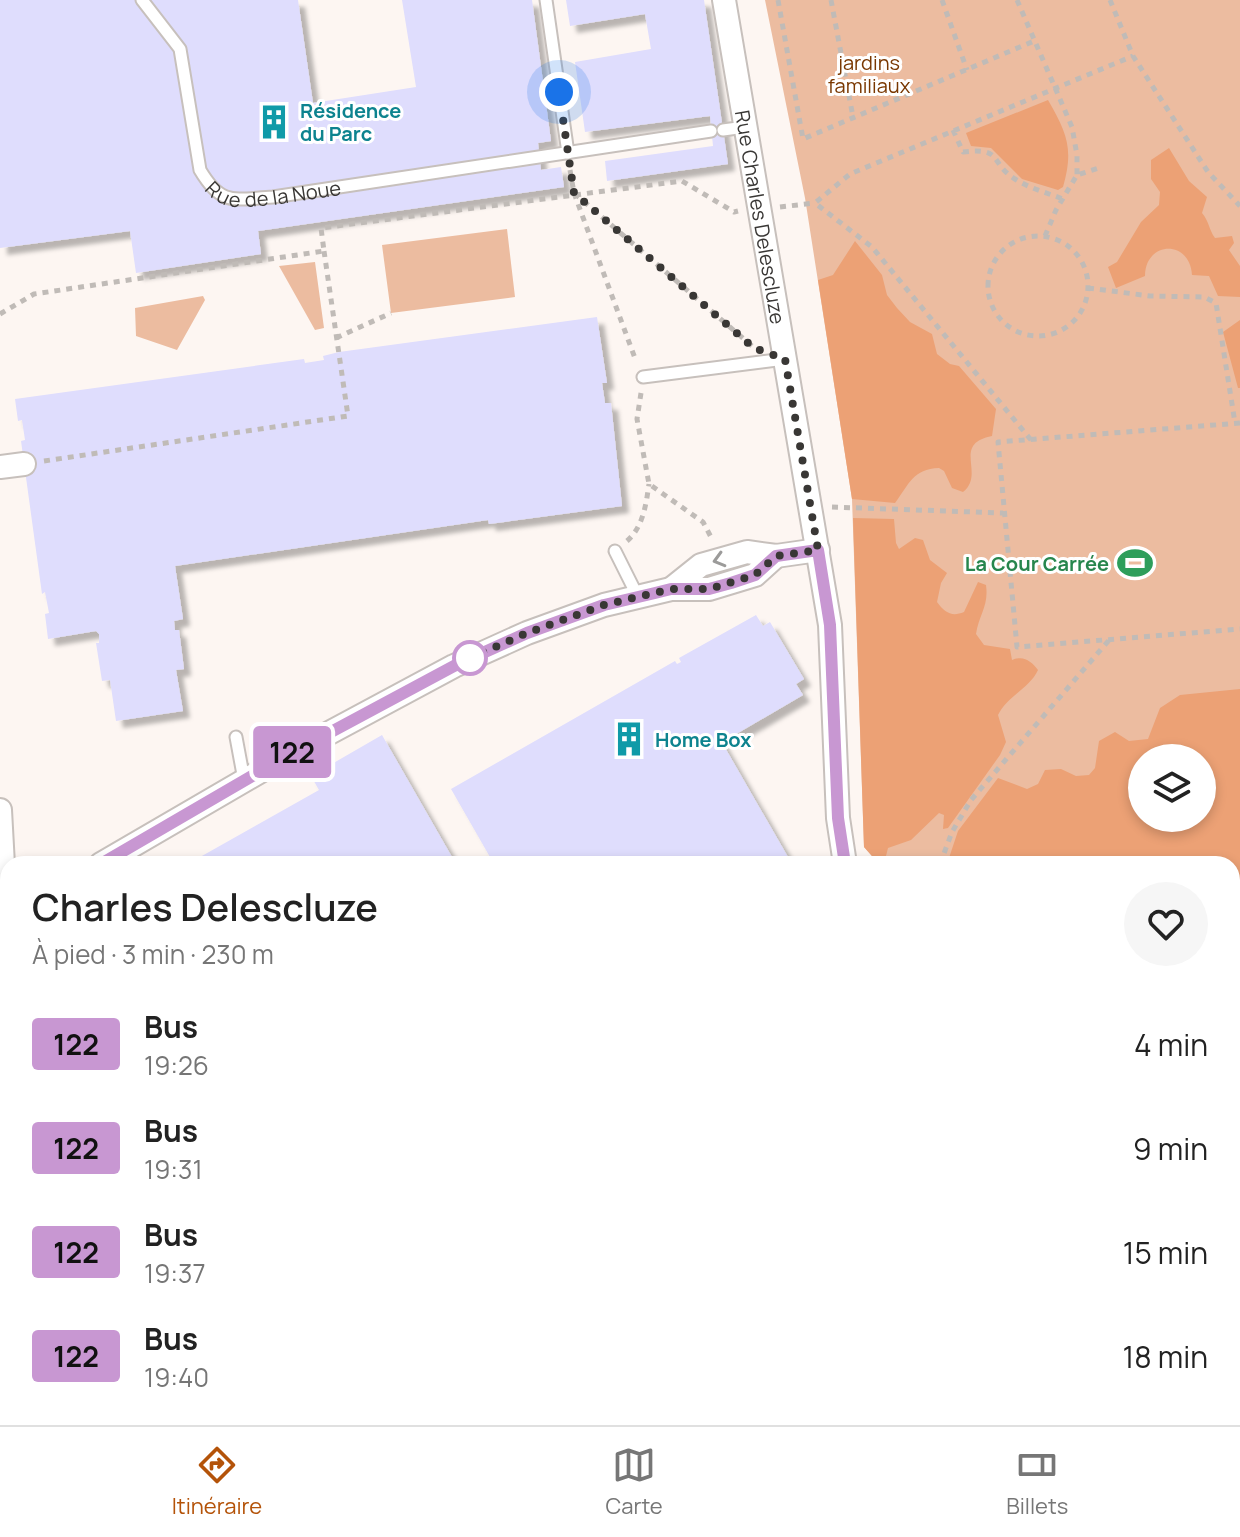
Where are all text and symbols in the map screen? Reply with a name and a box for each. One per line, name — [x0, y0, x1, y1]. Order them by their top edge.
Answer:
park label: jardins familiaux — [828, 49, 911, 99]
your location — [539, 72, 579, 112]
place label: Résidence du Parc — [300, 97, 401, 147]
building icon: Résidence du Parc — [255, 103, 293, 141]
street label: Rue Charles Delescluze — [729, 108, 792, 326]
street label: Rue de la Noue — [200, 173, 343, 213]
sports icon: La Cour Carrée — [1116, 544, 1154, 582]
place label: La Cour Carrée — [965, 550, 1109, 577]
one-way arrow — [713, 551, 727, 567]
unlabelled marker — [453, 641, 487, 675]
building icon: Home Box — [610, 720, 648, 758]
line badge: 122 — [246, 726, 338, 778]
place label: Home Box — [655, 726, 751, 753]
text: 122 — [269, 733, 315, 771]
map controls — [1128, 744, 1216, 832]
button: layers — [1128, 744, 1216, 832]
text: Charles Delescluze — [32, 880, 378, 932]
button: heart — [1124, 882, 1208, 966]
text: À pied · 3 min · 230 m — [32, 936, 274, 972]
text: Bus — [144, 1006, 198, 1047]
text: 4 min — [1134, 1024, 1208, 1065]
text: 122 — [53, 1025, 99, 1063]
text: 19:26 — [144, 1047, 209, 1083]
text: Bus — [144, 1110, 198, 1151]
text: 9 min — [1133, 1128, 1208, 1169]
text: 122 — [53, 1129, 99, 1167]
text: 19:31 — [144, 1151, 203, 1187]
text: Bus — [144, 1214, 198, 1255]
text: 15 min — [1123, 1232, 1208, 1273]
text: 122 — [53, 1233, 99, 1271]
text: 19:37 — [144, 1255, 205, 1291]
text: Bus — [144, 1318, 198, 1359]
text: 18 min — [1123, 1336, 1208, 1377]
text: 122 — [53, 1337, 99, 1375]
text: 19:40 — [144, 1359, 209, 1395]
tab: Itinéraire — [172, 1443, 262, 1521]
tab: Carte — [606, 1443, 663, 1521]
tab: Billets — [1006, 1443, 1068, 1521]

